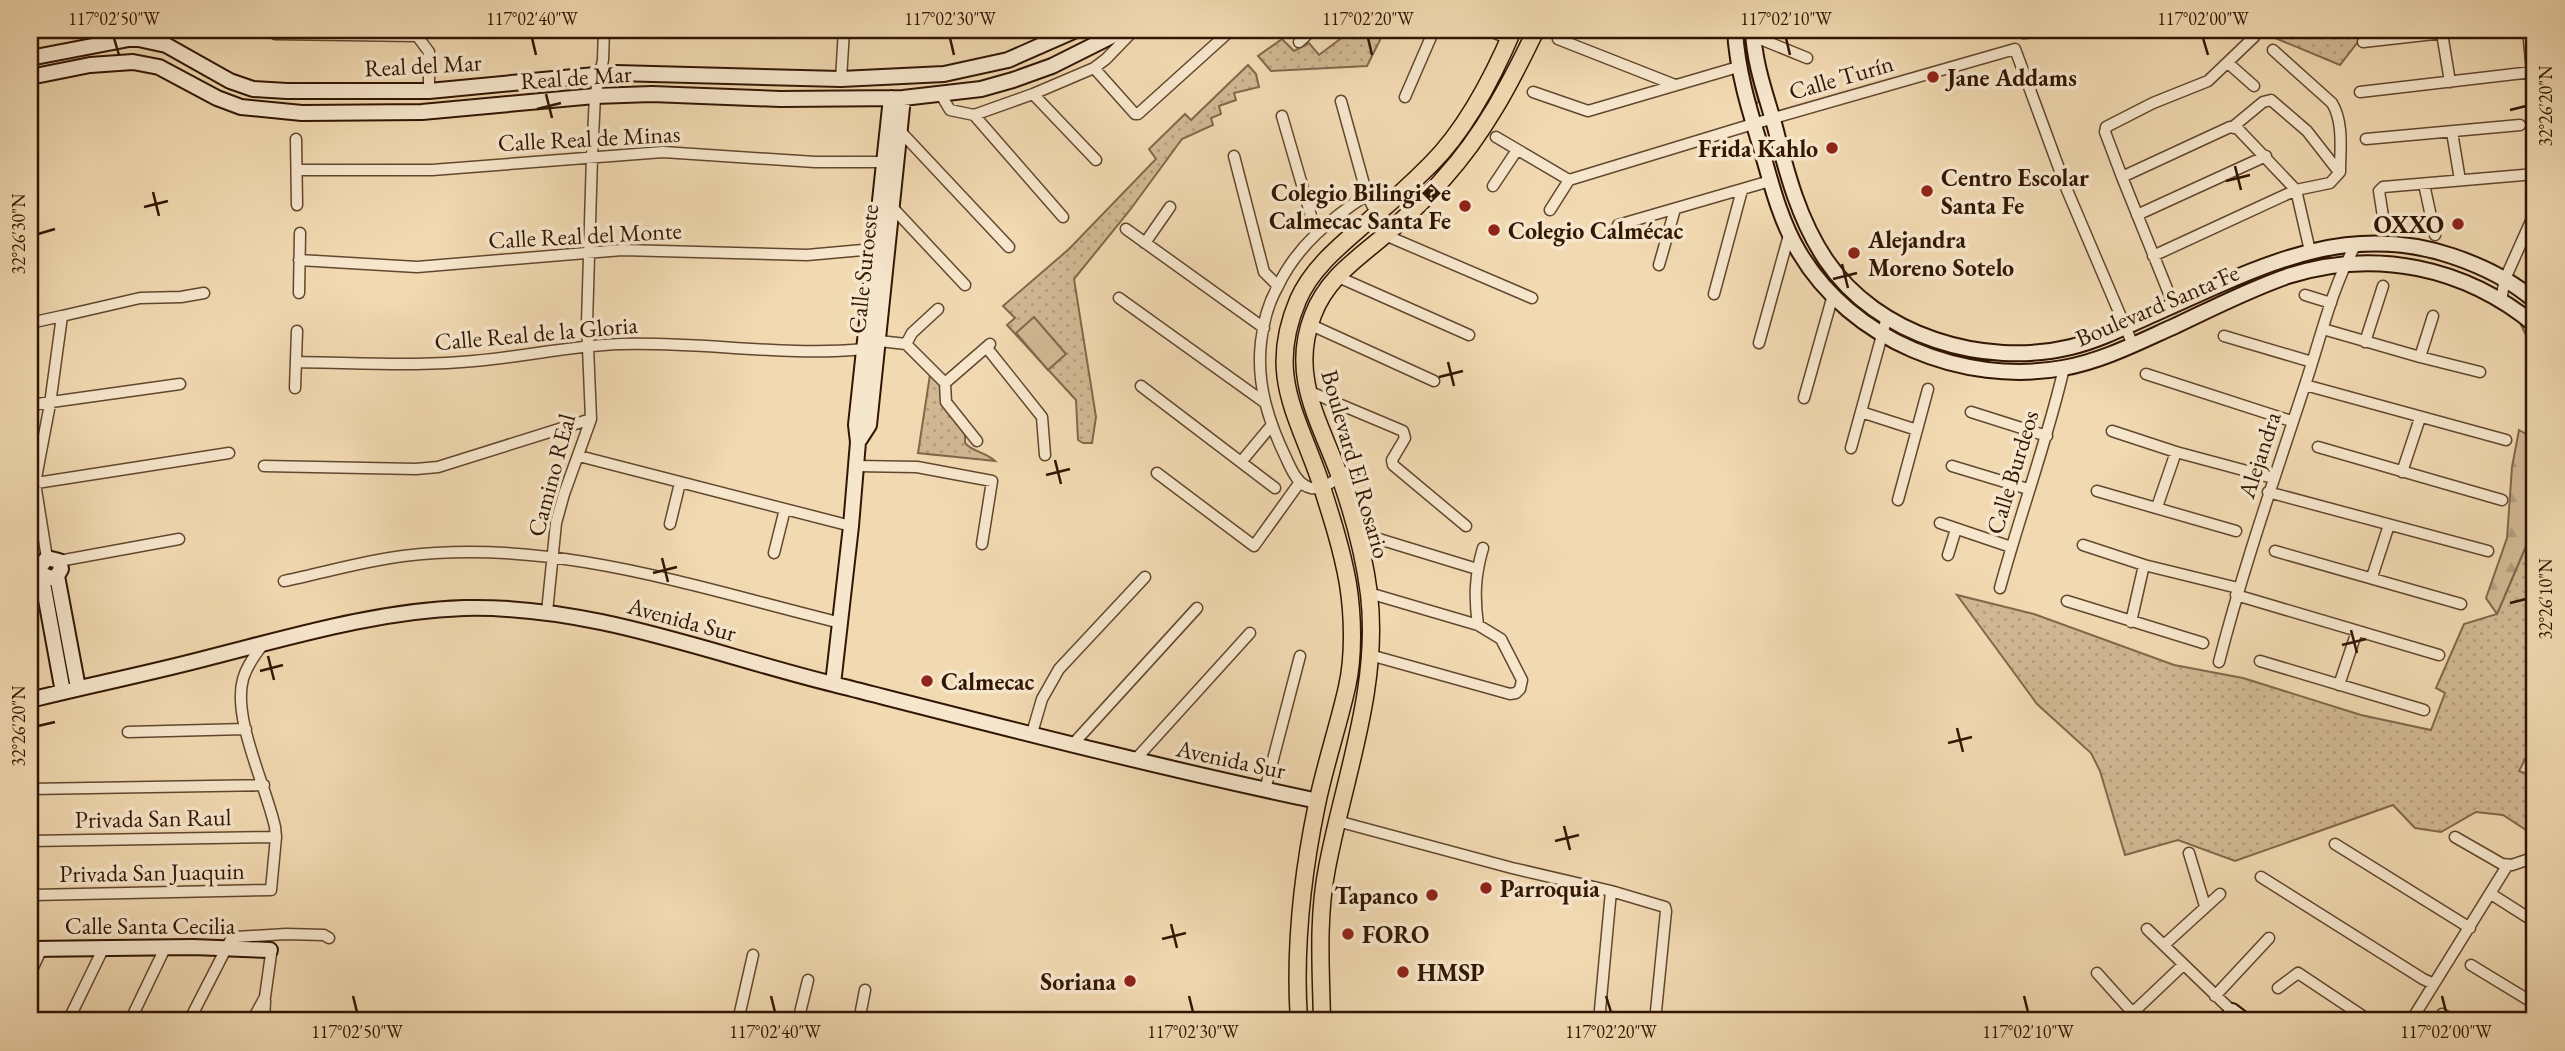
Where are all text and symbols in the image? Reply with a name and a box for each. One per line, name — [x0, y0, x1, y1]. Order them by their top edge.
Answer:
text: 117°02'50"W — [68, 7, 160, 30]
text: 117°02'40"W — [486, 7, 578, 30]
text: 117°02'30"W — [904, 7, 996, 30]
text: 117°02'20"W — [1322, 7, 1414, 30]
text: 117°02'10"W — [1740, 7, 1832, 30]
text: 117°02'00"W — [2157, 7, 2249, 30]
street label: Real del Mar — [364, 46, 482, 84]
street label: Calle Turín — [1785, 47, 1897, 107]
street label: Real de Mar — [519, 58, 633, 96]
place label: Jane Addams — [1945, 62, 2077, 93]
text: 32°26'20"N — [2534, 65, 2557, 146]
marker: Jane Addams — [1925, 69, 1941, 85]
street label: Calle Real de Minas — [497, 118, 681, 158]
place label: Frida Kahlo — [1698, 133, 1818, 164]
marker: Frida Kahlo — [1824, 140, 1840, 156]
place label: Centro Escolar Santa Fe — [1941, 162, 2089, 221]
place label: Colegio Bilingi�e Calmecac Santa Fe — [1269, 177, 1451, 236]
marker: Centro Escolar Santa Fe — [1919, 183, 1935, 199]
text: 32°26'30"N — [7, 193, 30, 274]
marker: Colegio Bilingi�e Calmecac Santa Fe — [1457, 198, 1473, 214]
street label: Calle Suroeste — [841, 203, 885, 335]
place label: OXXO — [2374, 209, 2444, 240]
street label: Calle Real del Monte — [488, 214, 682, 256]
place label: Colegio Calmécac — [1508, 215, 1683, 247]
marker: OXXO — [2450, 216, 2466, 232]
marker: Colegio Calmécac — [1486, 222, 1502, 238]
place label: Alejandra Moreno Sotelo — [1867, 224, 2014, 283]
marker: Alejandra Moreno Sotelo — [1846, 245, 1862, 261]
street label: Boulevard Santa Fe — [2071, 257, 2243, 353]
street label: Calle Real de la Gloria — [433, 309, 639, 357]
street label: Boulevard El Rosario — [1314, 366, 1398, 562]
street label: Calle Burdeos — [1978, 406, 2046, 538]
street label: Alejandra — [2230, 407, 2288, 503]
street label: Camino REal — [520, 410, 582, 540]
text: 32°26'10"N — [2534, 558, 2557, 639]
street label: Avenida Sur — [623, 589, 740, 648]
place label: Calmecac — [941, 666, 1034, 697]
marker: Calmecac — [919, 673, 935, 689]
text: 32°26'20"N — [7, 685, 30, 766]
street label: Avenida Sur — [1172, 732, 1289, 786]
street label: Privada San Raul — [74, 801, 232, 835]
street label: Privada San Juaquin — [59, 855, 245, 889]
place label: Parroquia — [1500, 873, 1600, 905]
place label: Tapanco — [1334, 880, 1418, 911]
marker: Parroquia — [1478, 880, 1494, 896]
marker: Tapanco — [1424, 887, 1440, 903]
street label: Calle Santa Cecilia — [65, 910, 236, 941]
place label: FORO — [1362, 919, 1429, 950]
marker: FORO — [1340, 926, 1356, 942]
place label: HMSP — [1417, 957, 1485, 988]
marker: HMSP — [1395, 964, 1411, 980]
place label: Soriana — [1040, 966, 1116, 997]
marker: Soriana — [1122, 973, 1138, 989]
text: 117°02'50"W — [311, 1020, 403, 1043]
text: 117°02'40"W — [729, 1020, 821, 1043]
text: 117°02'30"W — [1147, 1020, 1239, 1043]
text: 117°02'20"W — [1565, 1020, 1657, 1043]
text: 117°02'10"W — [1982, 1020, 2074, 1043]
text: 117°02'00"W — [2400, 1020, 2492, 1043]

